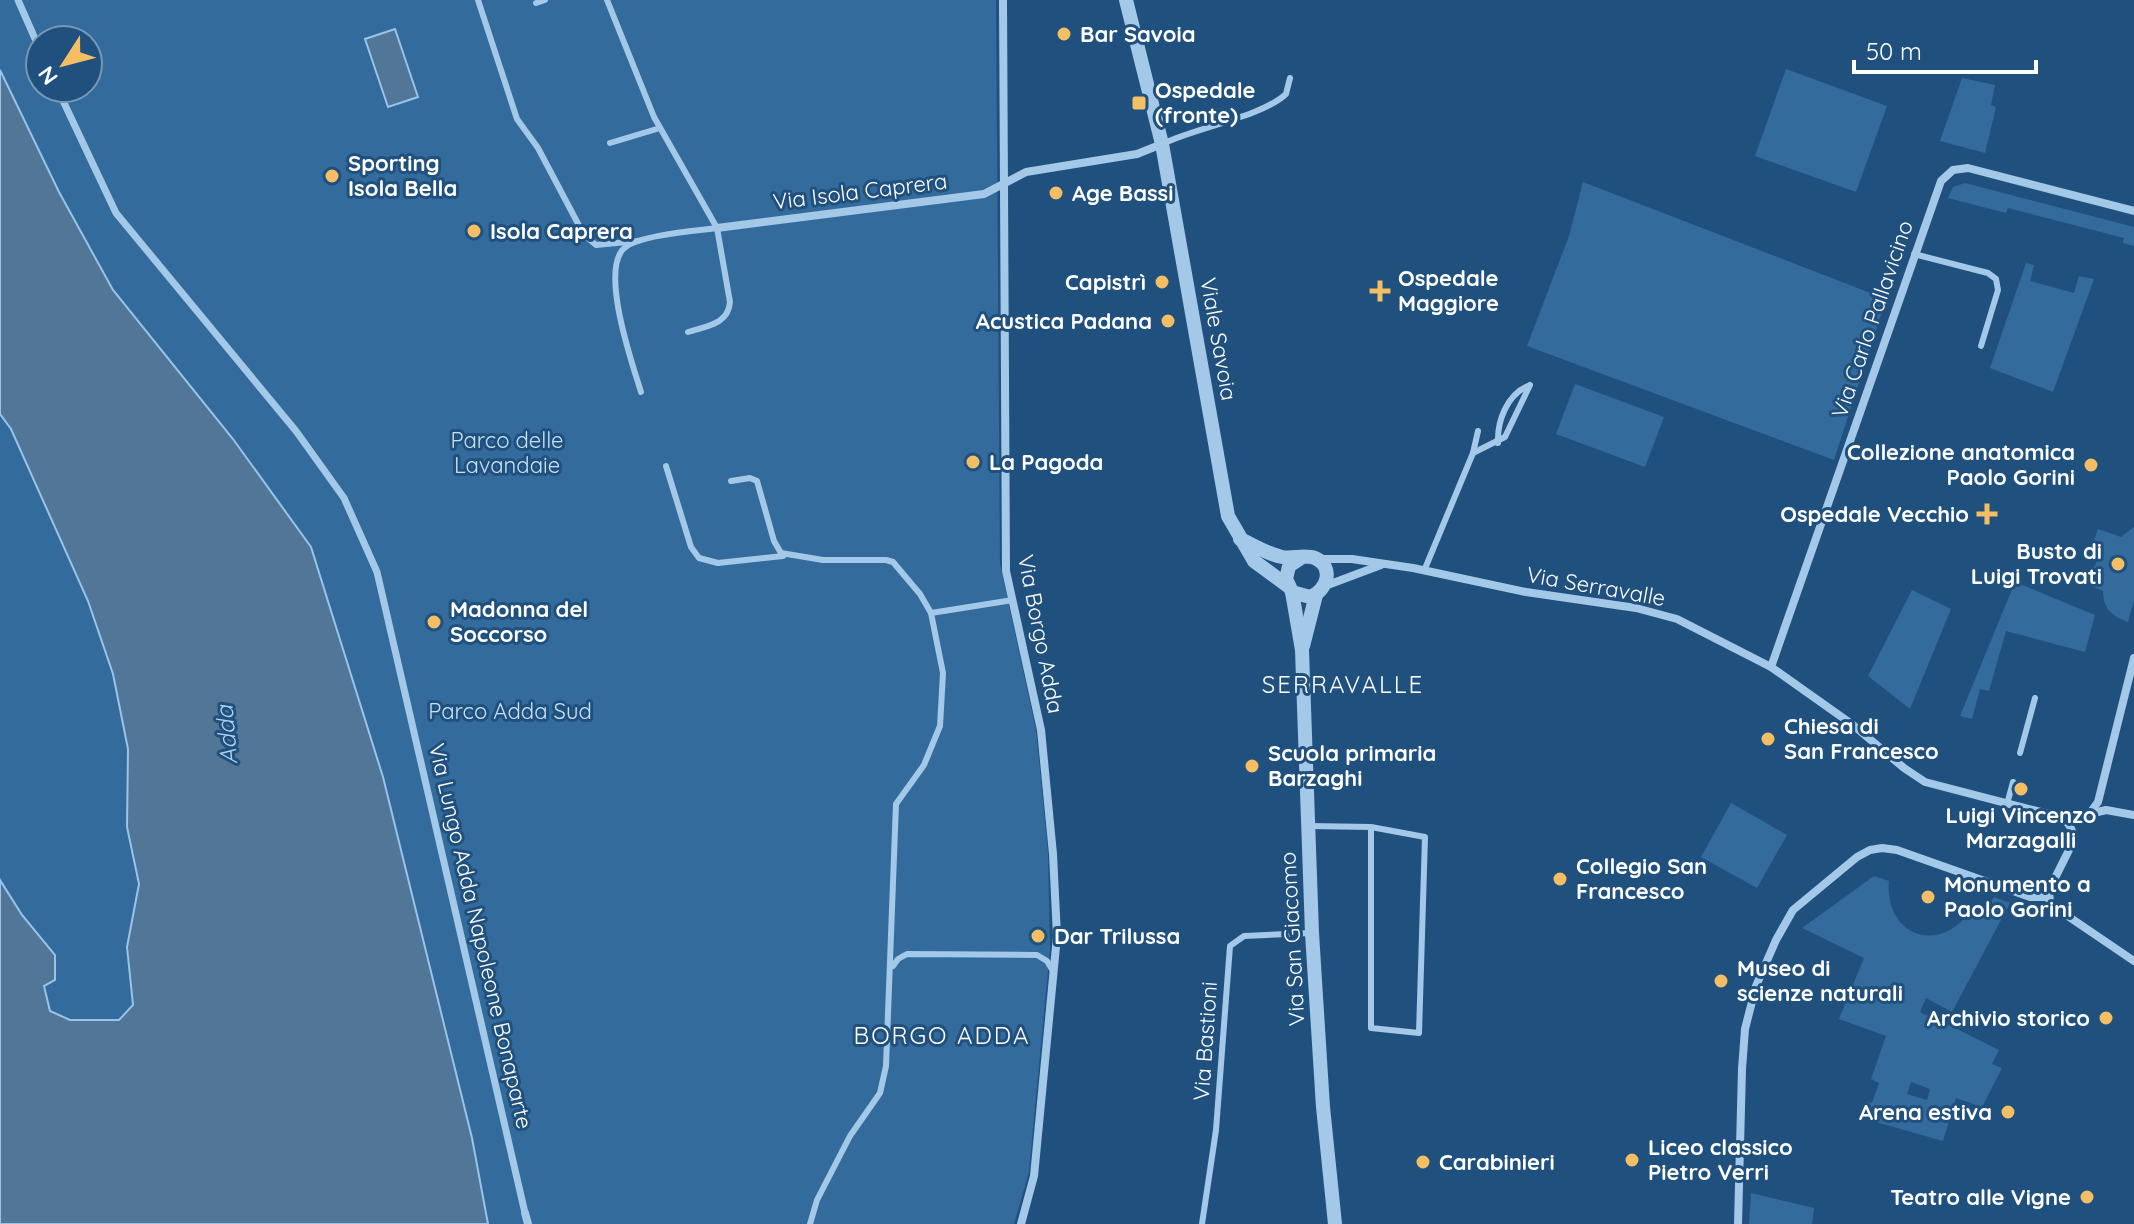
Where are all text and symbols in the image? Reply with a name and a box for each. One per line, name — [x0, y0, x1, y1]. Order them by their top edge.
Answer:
place label: Bar Savoia — [1080, 20, 1196, 48]
north arrow — [24, 24, 104, 104]
scale bar — [1854, 24, 2036, 74]
marker: Bar Savoia — [1055, 25, 1073, 43]
text: 50 m — [1866, 36, 1922, 66]
text: N — [32, 61, 64, 91]
place label: Ospedale (fronte) — [1155, 76, 1255, 129]
marker: Ospedale (fronte) — [1130, 94, 1148, 112]
place label: Sporting Isola Bella — [348, 149, 457, 202]
street label: Via Isola Caprera — [771, 166, 949, 216]
marker: Sporting Isola Bella — [323, 167, 341, 185]
place label: Age Bassi — [1072, 179, 1173, 207]
marker: Age Bassi — [1047, 184, 1065, 202]
place label: Isola Caprera — [490, 217, 633, 245]
street label: Via Carlo Pallavicino — [1825, 217, 1919, 421]
marker: Isola Caprera — [465, 222, 483, 240]
place label: Ospedale Maggiore — [1398, 264, 1499, 317]
place label: Capistrì — [1065, 268, 1146, 296]
marker: Capistrì — [1153, 273, 1171, 291]
street label: Viale Savoia — [1194, 275, 1244, 403]
marker: Ospedale Maggiore — [1369, 280, 1391, 302]
place label: Acustica Padana — [976, 307, 1152, 335]
marker: Acustica Padana — [1159, 312, 1177, 330]
park label: Parco delle Lavandaie — [450, 426, 564, 479]
place label: Collezione anatomica Paolo Gorini — [1847, 438, 2075, 491]
place label: La Pagoda — [989, 448, 1103, 476]
marker: La Pagoda — [964, 453, 982, 471]
marker: Collezione anatomica Paolo Gorini — [2082, 456, 2100, 474]
place label: Ospedale Vecchio — [1780, 500, 1969, 528]
marker: Ospedale Vecchio — [1976, 503, 1998, 525]
place label: Busto di Luigi Trovati — [1971, 537, 2102, 590]
street label: Via Borgo Adda — [1012, 552, 1070, 716]
marker: Busto di Luigi Trovati — [2109, 555, 2127, 573]
street label: Via Serravalle — [1524, 560, 1668, 612]
place label: Madonna del Soccorso — [450, 595, 588, 648]
marker: Madonna del Soccorso — [425, 613, 443, 631]
district label: SERRAVALLE — [1262, 669, 1424, 699]
park label: Parco Adda Sud — [428, 697, 592, 725]
water label: Adda — [208, 703, 244, 766]
place label: Chiesa di San Francesco — [1784, 712, 1939, 765]
marker: Chiesa di San Francesco — [1759, 730, 1777, 748]
place label: Scuola primaria Barzaghi — [1268, 739, 1436, 792]
street label: Via Lungo Adda Napoleone Bonaparte — [423, 741, 539, 1131]
marker: Scuola primaria Barzaghi — [1243, 757, 1261, 775]
marker: Luigi Vincenzo Marzagalli — [2012, 780, 2030, 798]
place label: Luigi Vincenzo Marzagalli — [1946, 801, 2096, 854]
street label: Via San Giacomo — [1273, 851, 1311, 1027]
place label: Collegio San Francesco — [1576, 852, 1707, 905]
marker: Collegio San Francesco — [1551, 870, 1569, 888]
place label: Monumento a Paolo Gorini — [1944, 870, 2091, 923]
marker: Monumento a Paolo Gorini — [1919, 888, 1937, 906]
place label: Dar Trilussa — [1054, 922, 1180, 950]
marker: Dar Trilussa — [1029, 927, 1047, 945]
place label: Museo di scienze naturali — [1737, 954, 1903, 1007]
marker: Museo di scienze naturali — [1712, 972, 1730, 990]
street label: Via Bastioni — [1187, 980, 1223, 1102]
place label: Archivio storico — [1927, 1004, 2090, 1032]
marker: Archivio storico — [2097, 1009, 2115, 1027]
district label: BORGO ADDA — [854, 1020, 1030, 1050]
place label: Arena estiva — [1859, 1098, 1992, 1126]
marker: Arena estiva — [1999, 1103, 2017, 1121]
place label: Liceo classico Pietro Verri — [1648, 1133, 1793, 1186]
place label: Carabinieri — [1439, 1148, 1555, 1176]
marker: Liceo classico Pietro Verri — [1623, 1151, 1641, 1169]
marker: Carabinieri — [1414, 1153, 1432, 1171]
place label: Teatro alle Vigne — [1890, 1183, 2071, 1211]
marker: Teatro alle Vigne — [2078, 1188, 2096, 1206]

